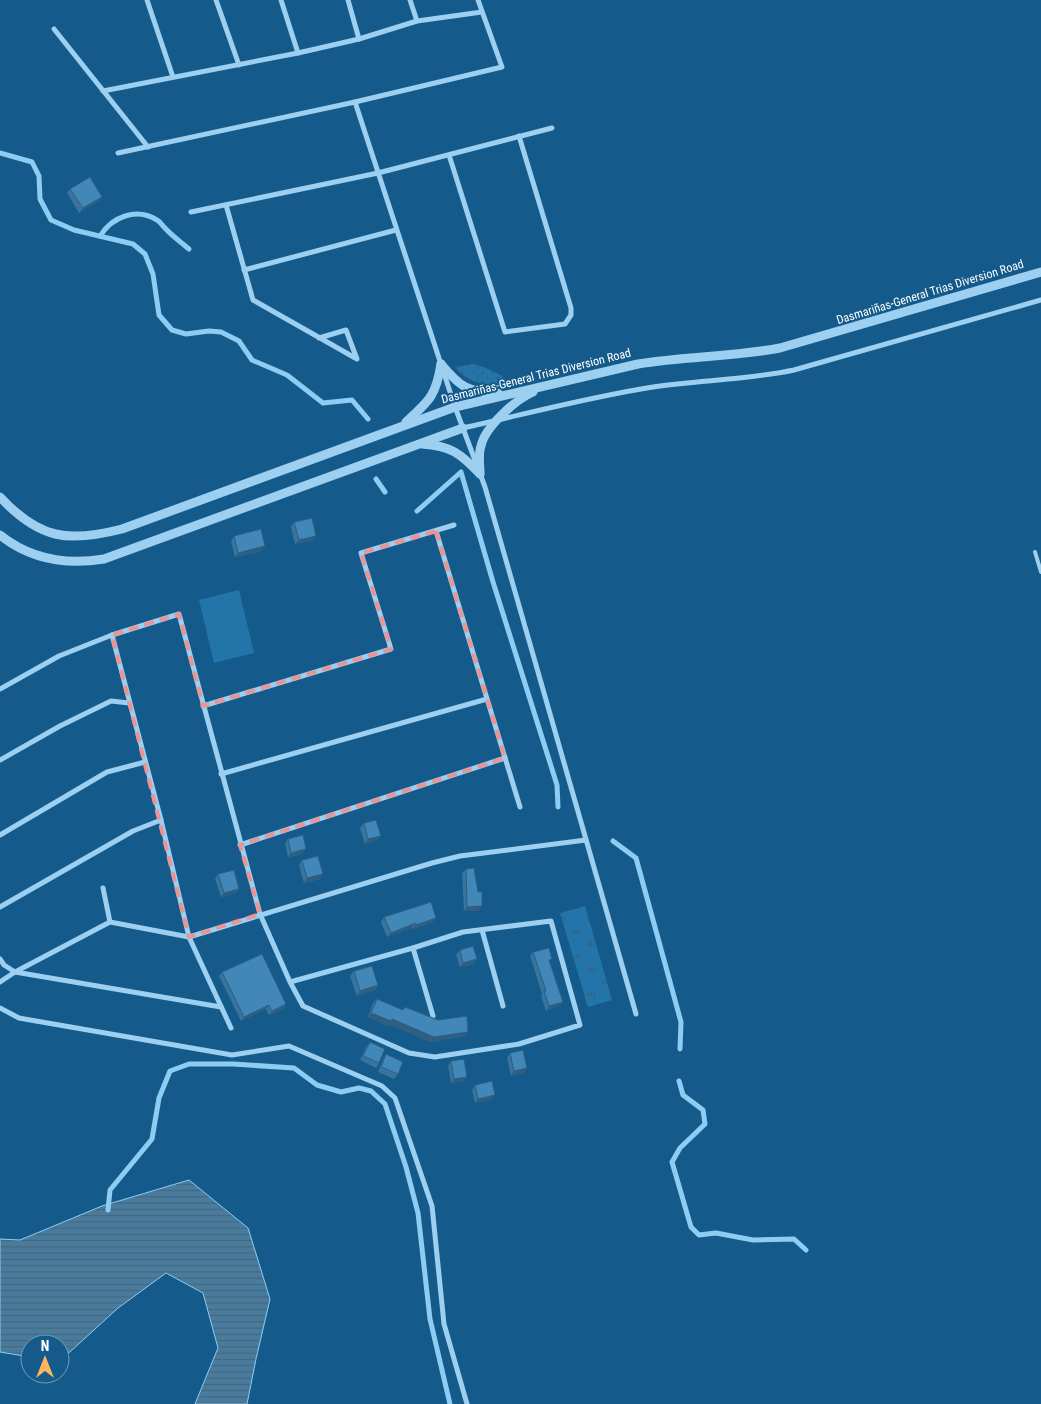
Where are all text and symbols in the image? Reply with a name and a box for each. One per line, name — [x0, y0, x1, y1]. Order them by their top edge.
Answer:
street label: Dasmariñas-General Trias Diversion Road — [835, 257, 1025, 327]
street label: Dasmariñas-General Trias Diversion Road — [440, 346, 632, 406]
north arrow — [20, 1334, 70, 1384]
text: N — [41, 1338, 49, 1354]

